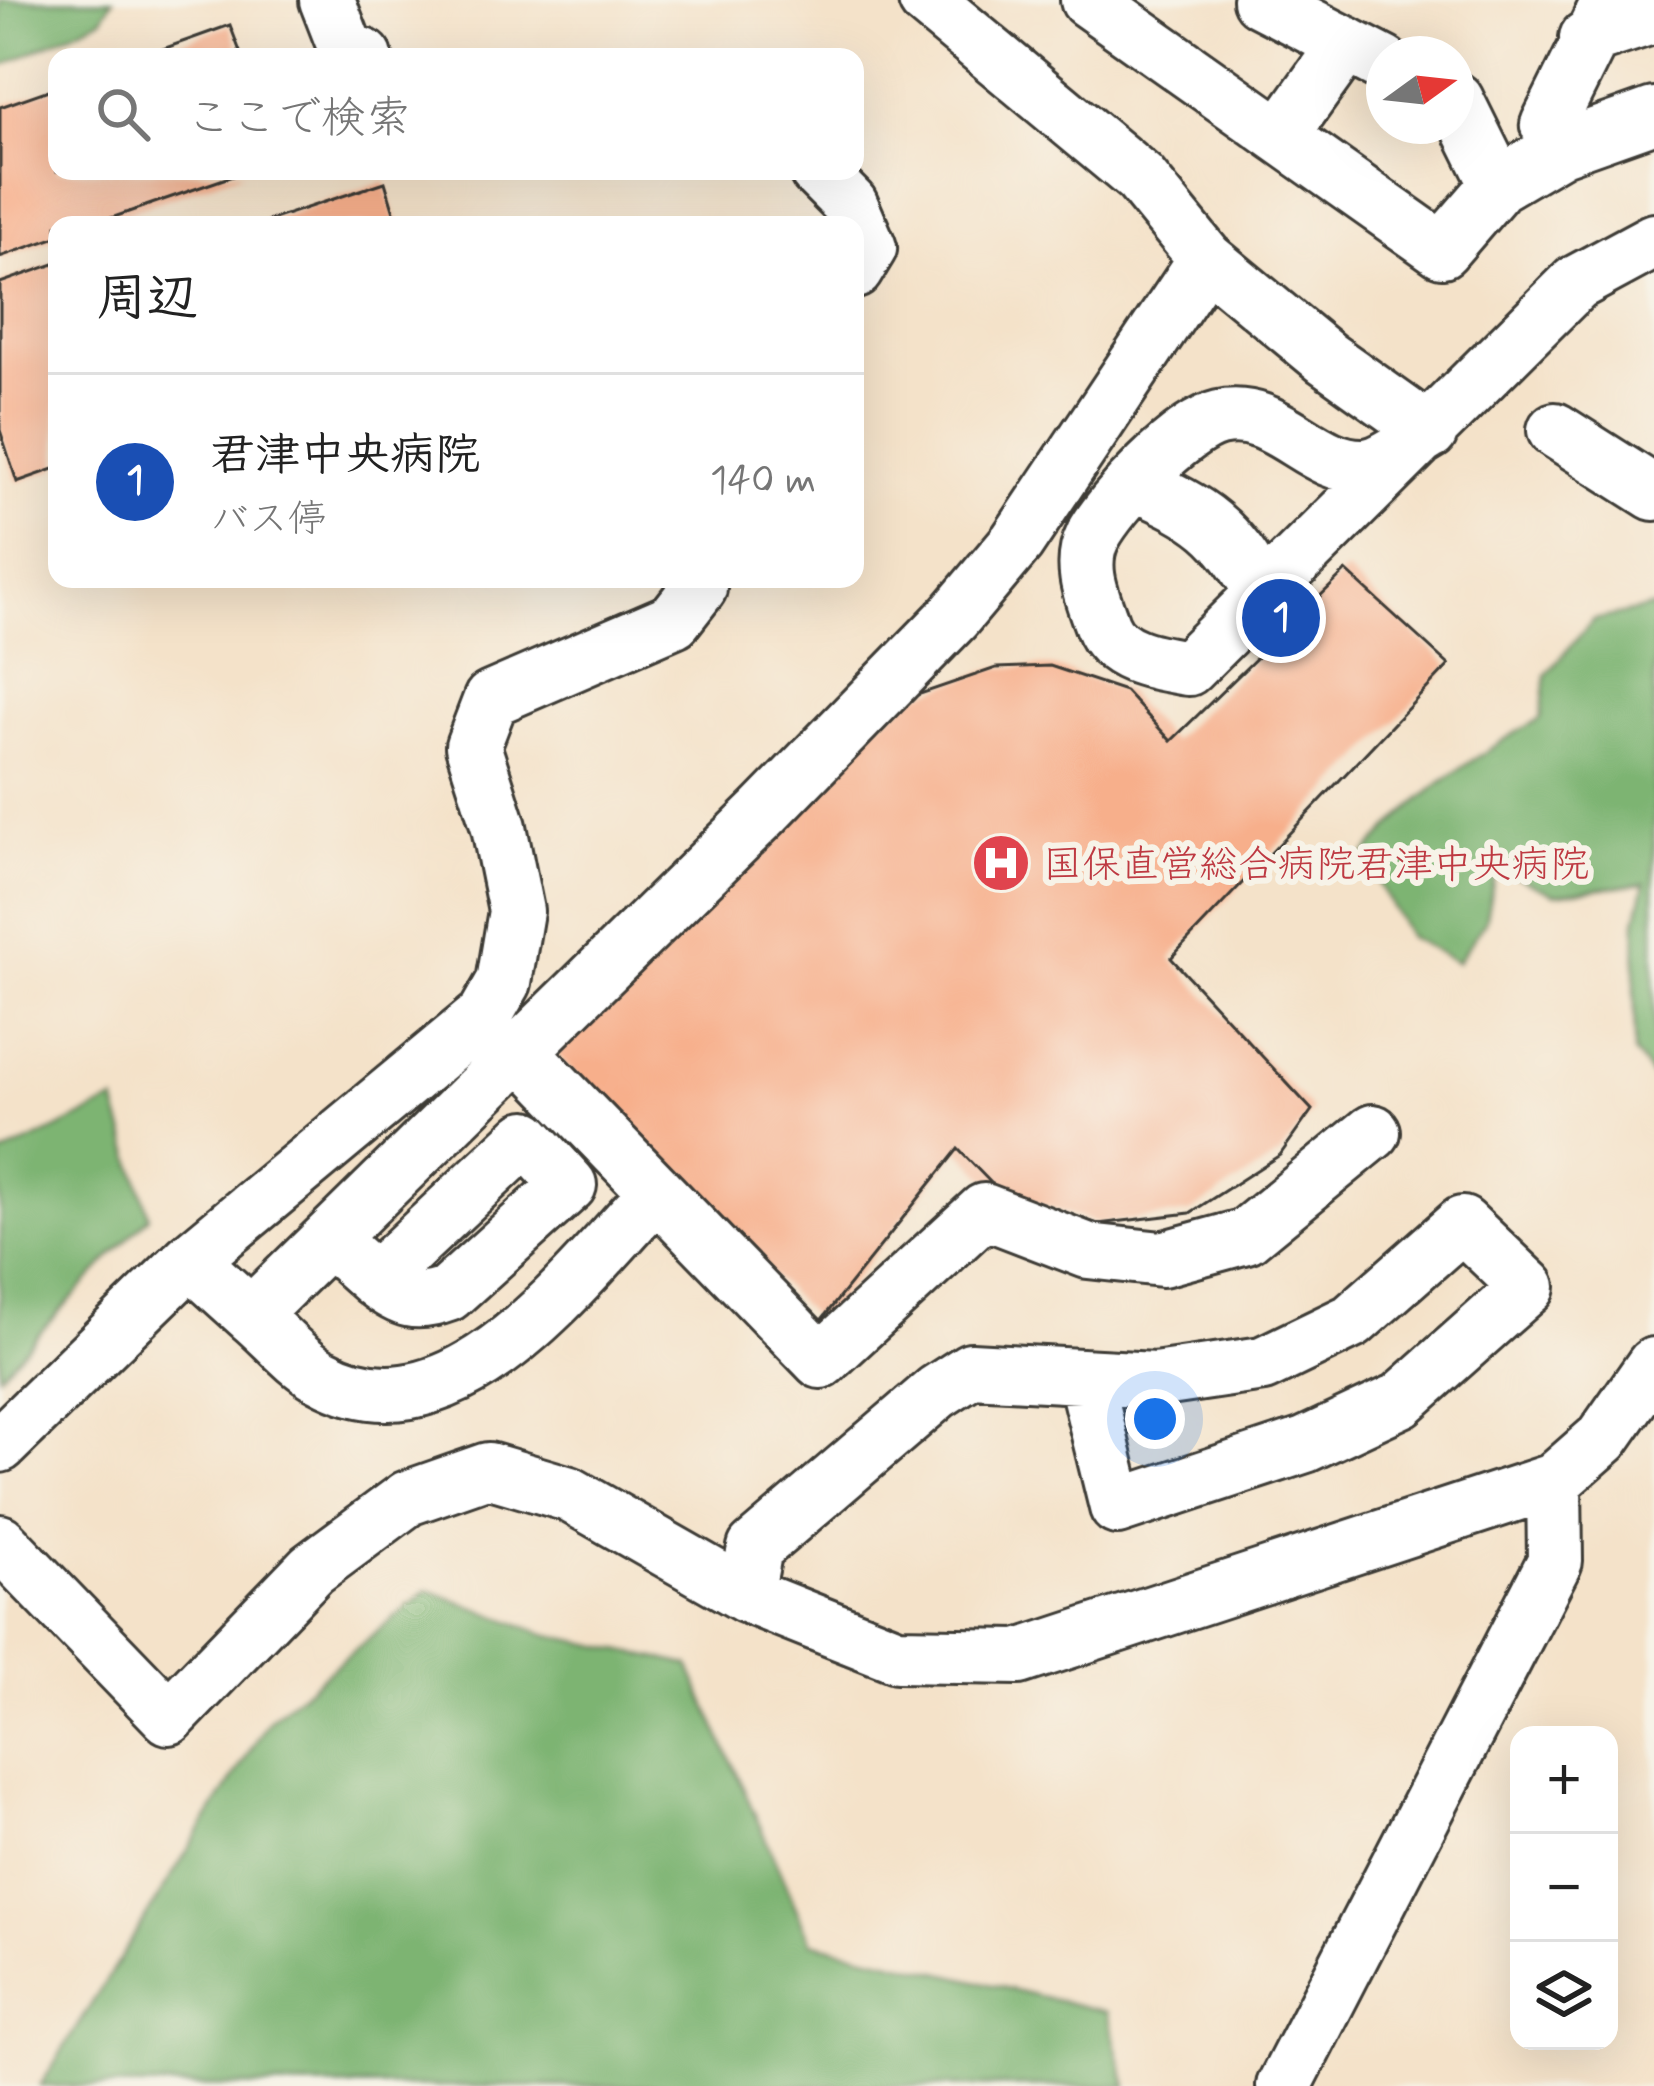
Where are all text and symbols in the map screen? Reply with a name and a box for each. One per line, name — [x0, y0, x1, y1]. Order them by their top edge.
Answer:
north arrow — [1366, 36, 1474, 144]
search box — [48, 48, 864, 180]
icon: search — [90, 81, 156, 147]
text: ここで検索 — [186, 90, 411, 149]
text: 周辺 — [96, 267, 198, 333]
text: 君津中央病院 — [210, 427, 480, 486]
text: 1 — [126, 456, 144, 507]
text: 140 m — [710, 456, 816, 507]
text: バス停 — [210, 495, 327, 546]
pin: 1 — [1242, 573, 1320, 663]
hospital icon: 国保直営総合病院君津中央病院 — [970, 832, 1032, 894]
place label: 国保直営総合病院君津中央病院 — [1043, 841, 1589, 892]
your location — [1125, 1389, 1185, 1449]
map controls — [1510, 1726, 1618, 2050]
button: + — [1510, 1726, 1618, 1834]
button: − — [1510, 1834, 1618, 1942]
button: layers — [1510, 1942, 1618, 2050]

